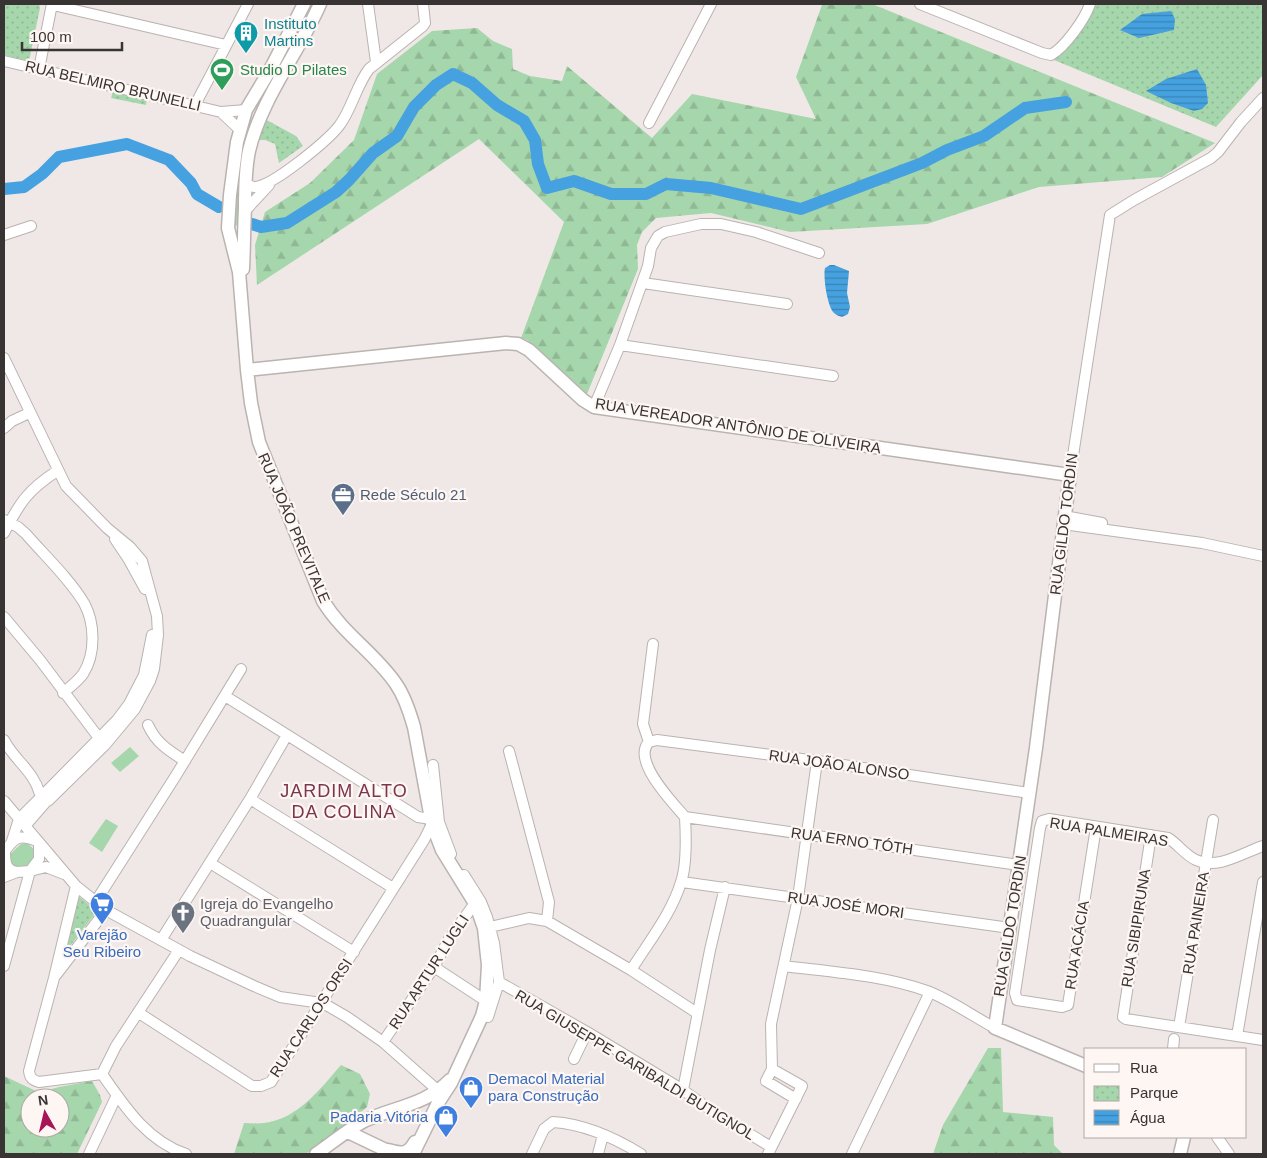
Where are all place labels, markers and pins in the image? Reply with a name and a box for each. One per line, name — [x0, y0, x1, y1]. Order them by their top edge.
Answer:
place label: Instituto Martins — [264, 15, 317, 49]
building icon: Instituto Martins — [233, 20, 259, 54]
sports icon: Studio D Pilates — [209, 57, 235, 91]
place label: Studio D Pilates — [240, 61, 347, 78]
office icon: Rede Século 21 — [330, 482, 356, 516]
place label: Rede Século 21 — [360, 486, 467, 503]
supermarket icon: Varejão Seu Ribeiro — [89, 891, 115, 925]
place label: Igreja do Evangelho Quadrangular — [200, 895, 333, 929]
church icon: Igreja do Evangelho Quadrangular — [170, 900, 196, 934]
place label: Varejão Seu Ribeiro — [63, 926, 141, 960]
place label: Demacol Material para Construção — [488, 1070, 605, 1104]
shop icon: Demacol Material para Construção — [458, 1075, 484, 1109]
shop icon: Padaria Vitória — [433, 1104, 459, 1138]
place label: Padaria Vitória — [330, 1108, 429, 1125]

